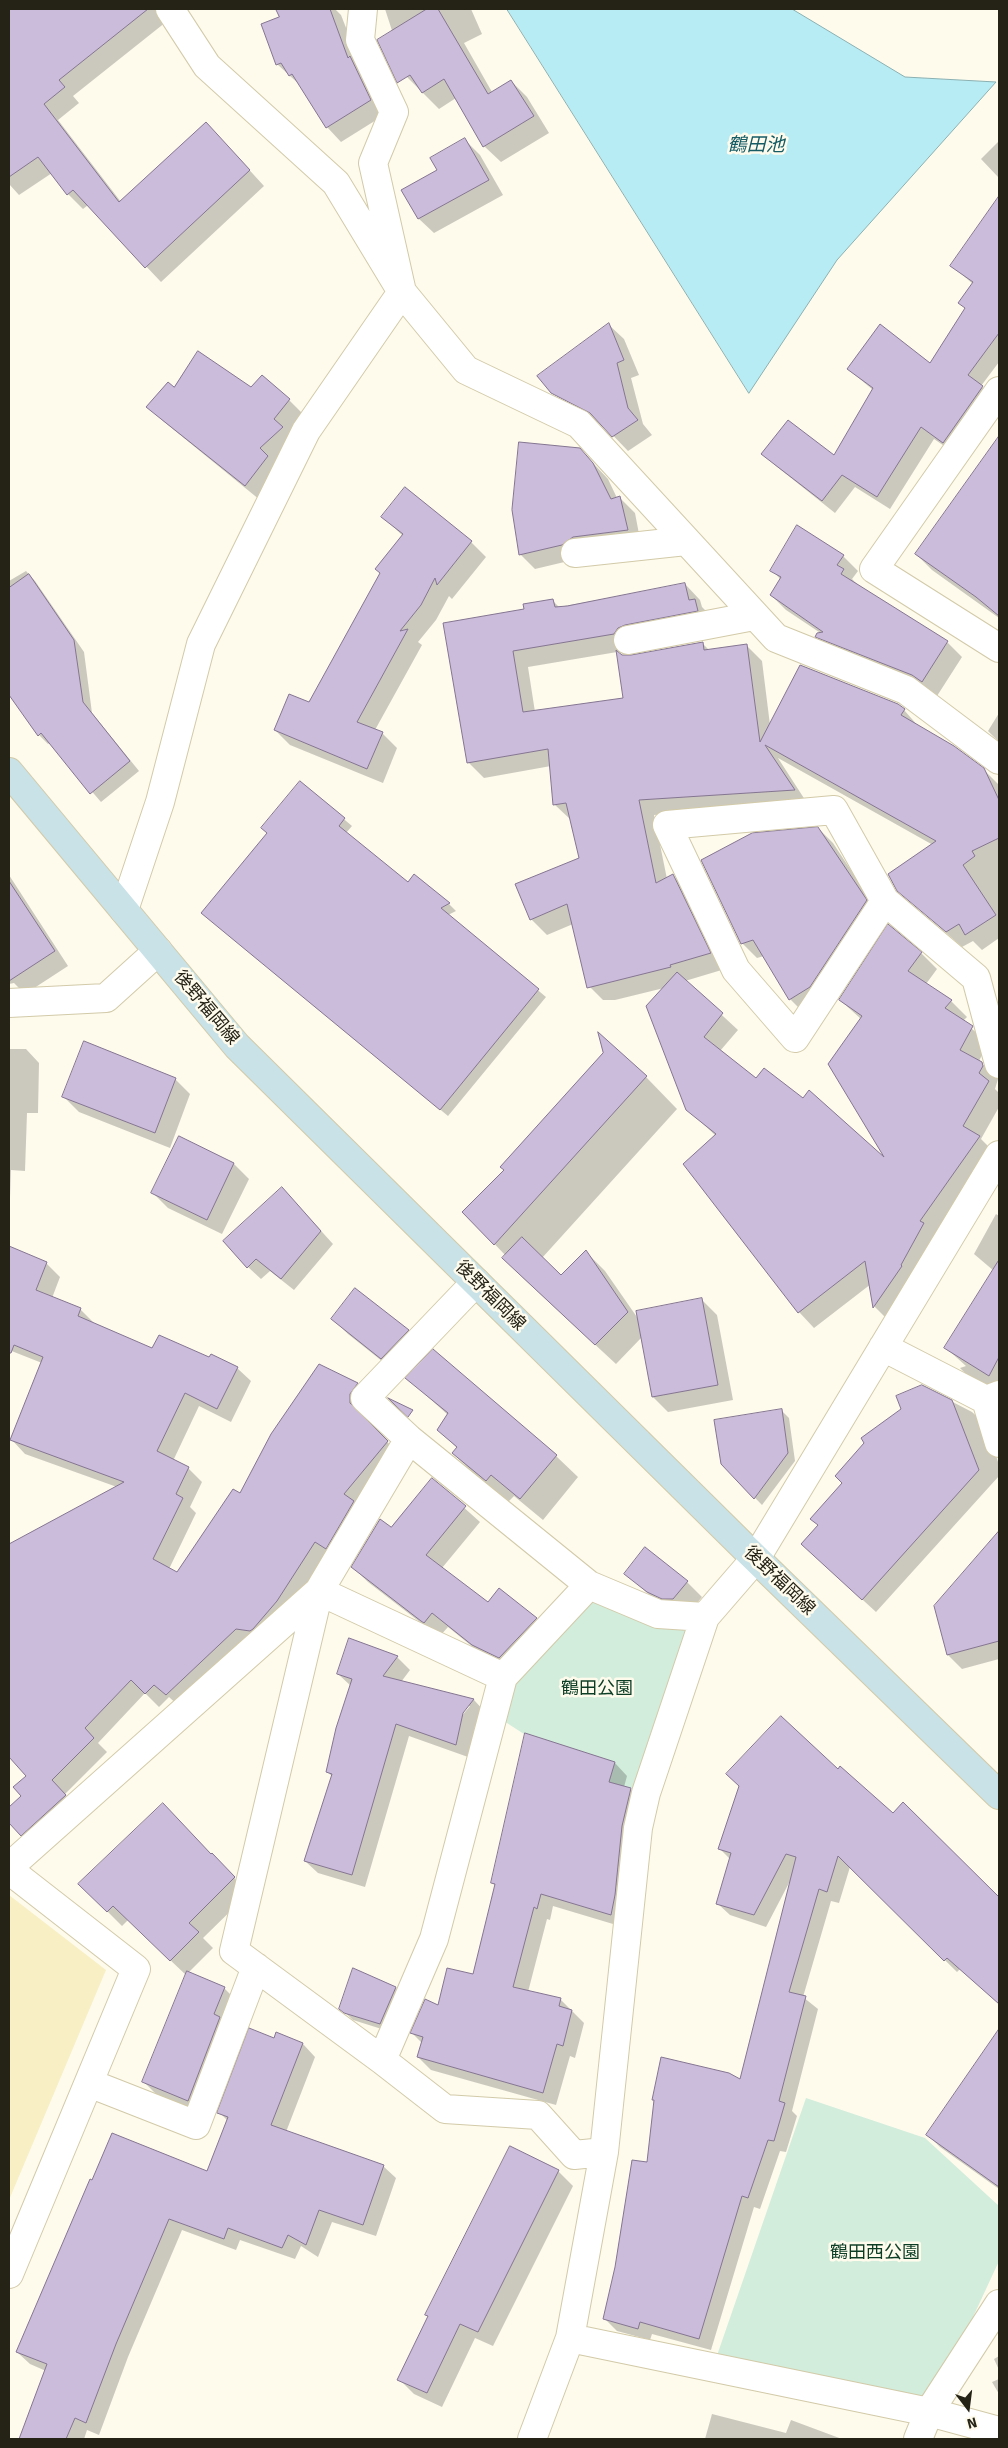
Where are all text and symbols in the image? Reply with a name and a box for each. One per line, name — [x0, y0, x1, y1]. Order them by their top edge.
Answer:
water label: 鶴田池 — [728, 135, 784, 157]
street label: 後野福岡線 — [169, 967, 243, 1049]
street label: 後野福岡線 — [451, 1257, 529, 1335]
street label: 後野福岡線 — [739, 1542, 819, 1620]
park label: 鶴田公園 — [561, 1678, 633, 1700]
park label: 鶴田西公園 — [830, 2242, 920, 2264]
north arrow — [943, 2383, 993, 2433]
text: N — [965, 2413, 979, 2432]

